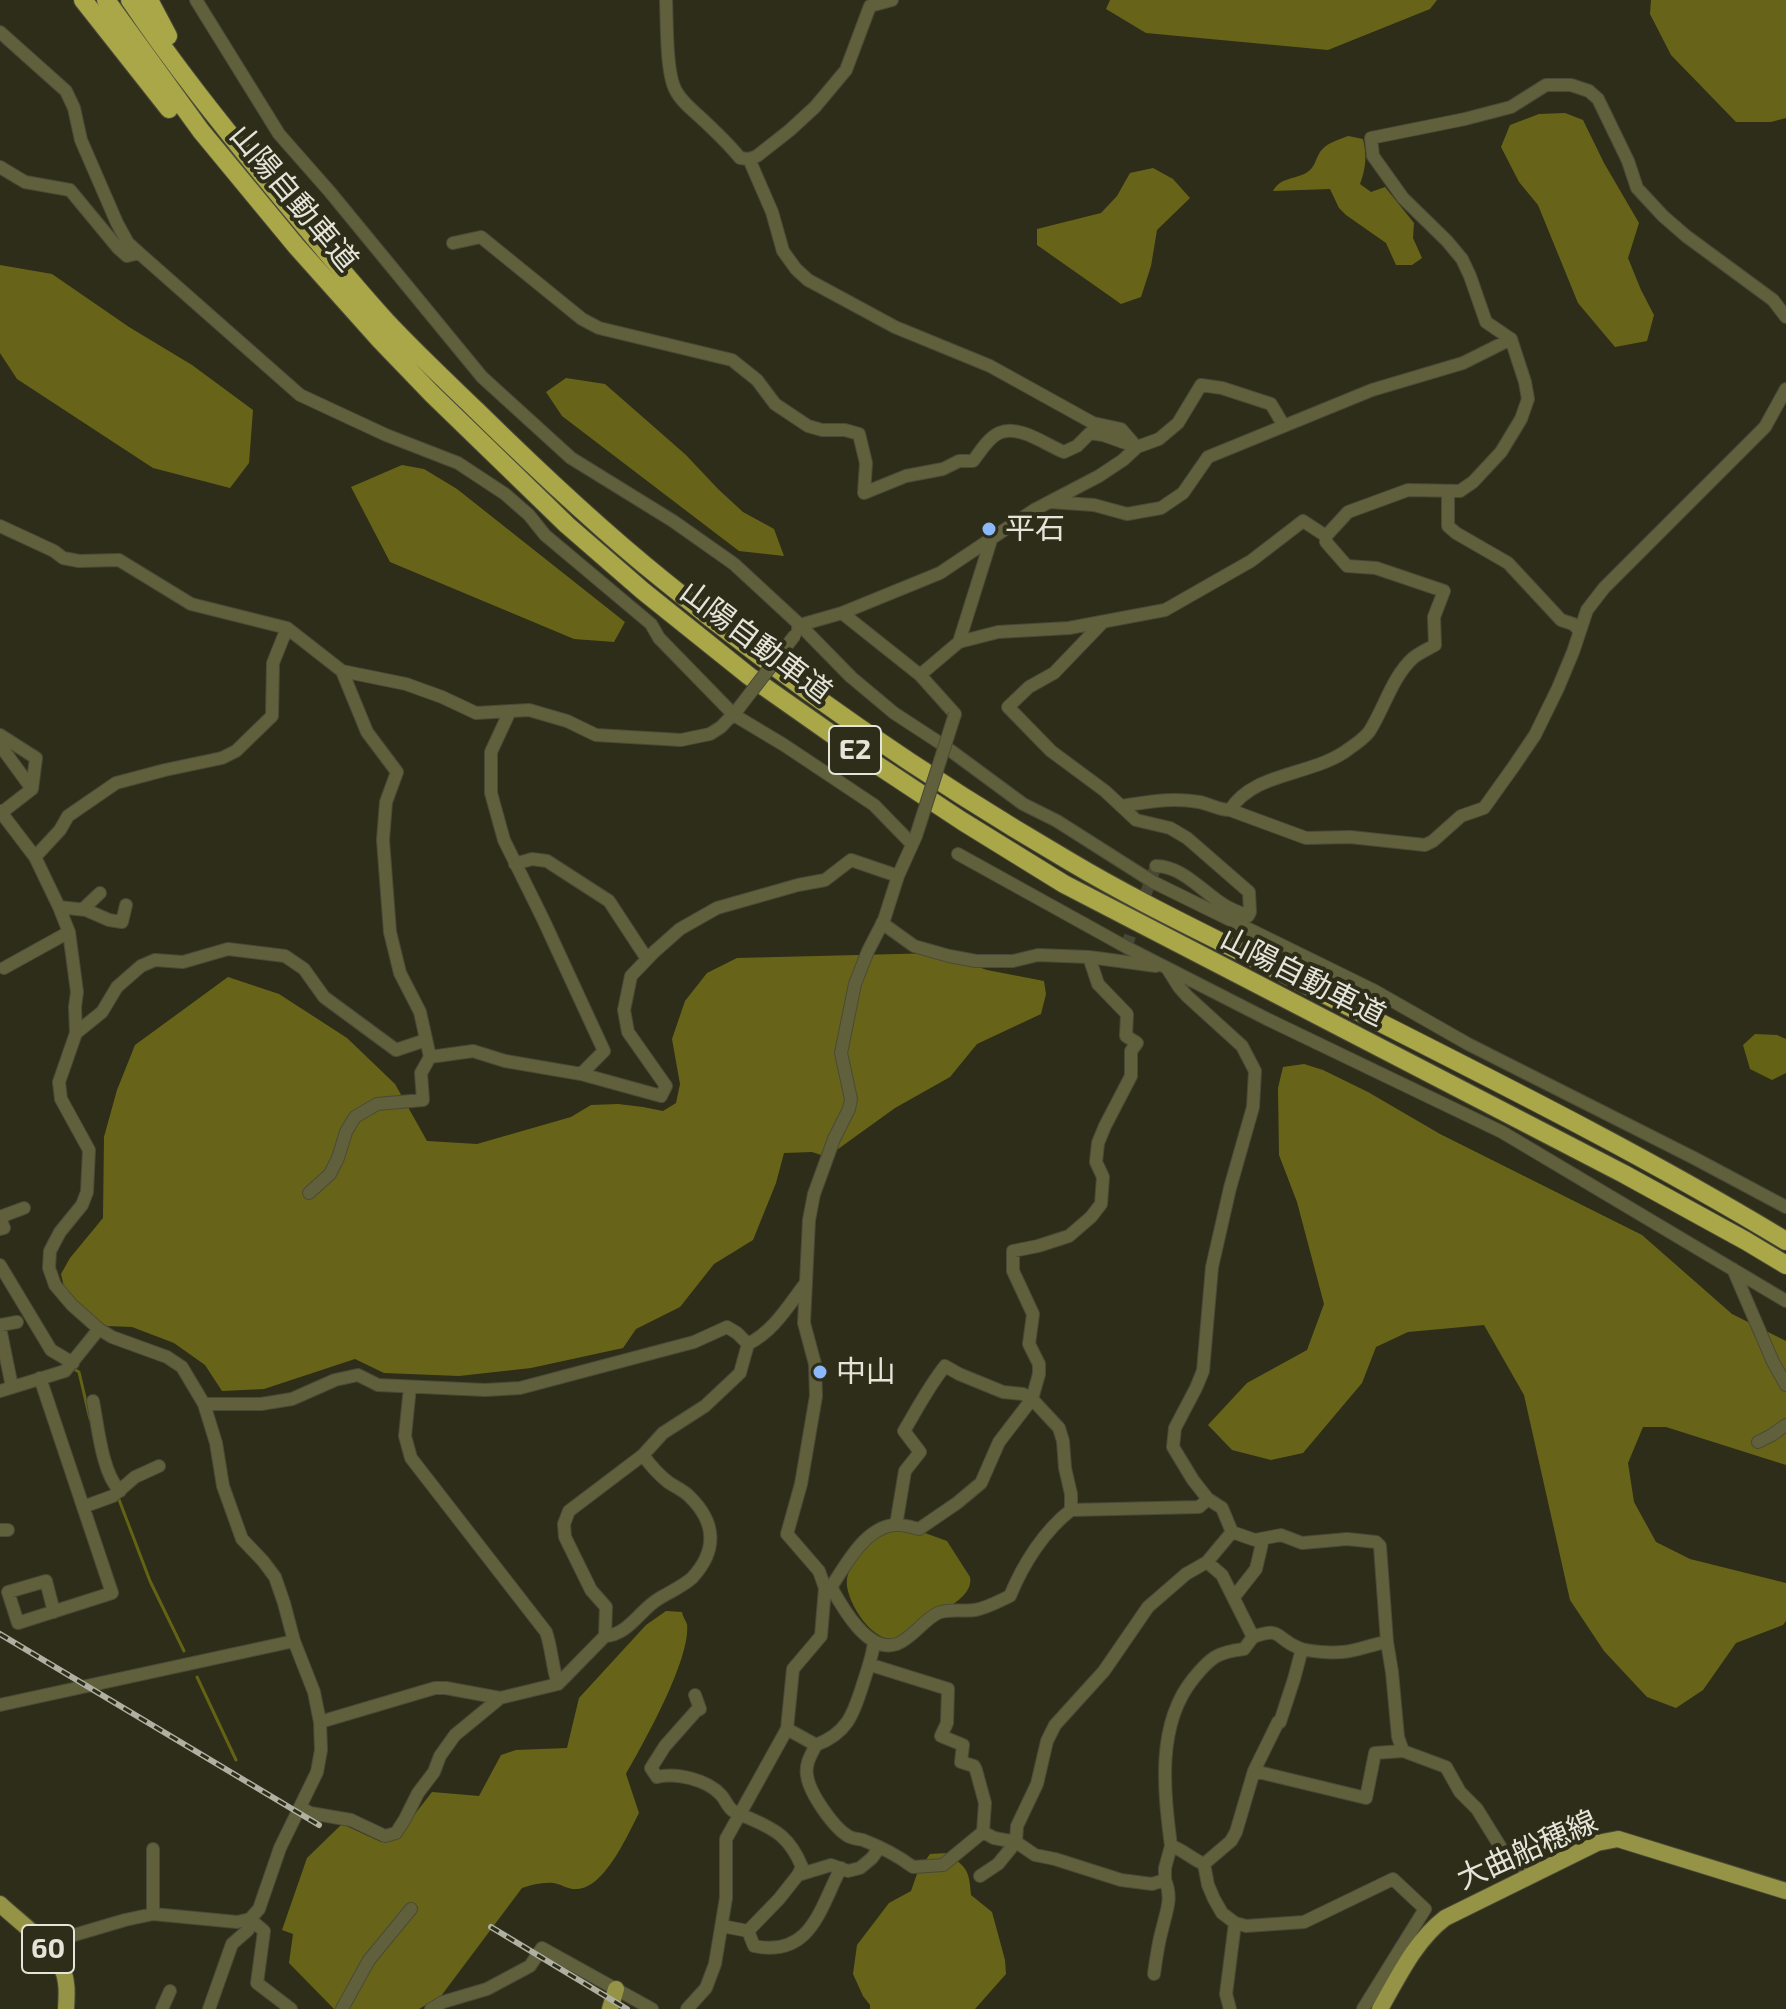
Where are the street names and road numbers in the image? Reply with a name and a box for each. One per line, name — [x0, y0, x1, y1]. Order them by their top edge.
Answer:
street label: 山陽自動車道 — [222, 117, 366, 279]
street label: 山陽自動車道 — [673, 573, 839, 711]
road number: E2 — [829, 726, 881, 774]
street label: 山陽自動車道 — [1215, 920, 1391, 1034]
street label: 大曲船穂線 — [1451, 1803, 1603, 1897]
road number: 60 — [22, 1925, 74, 1973]

